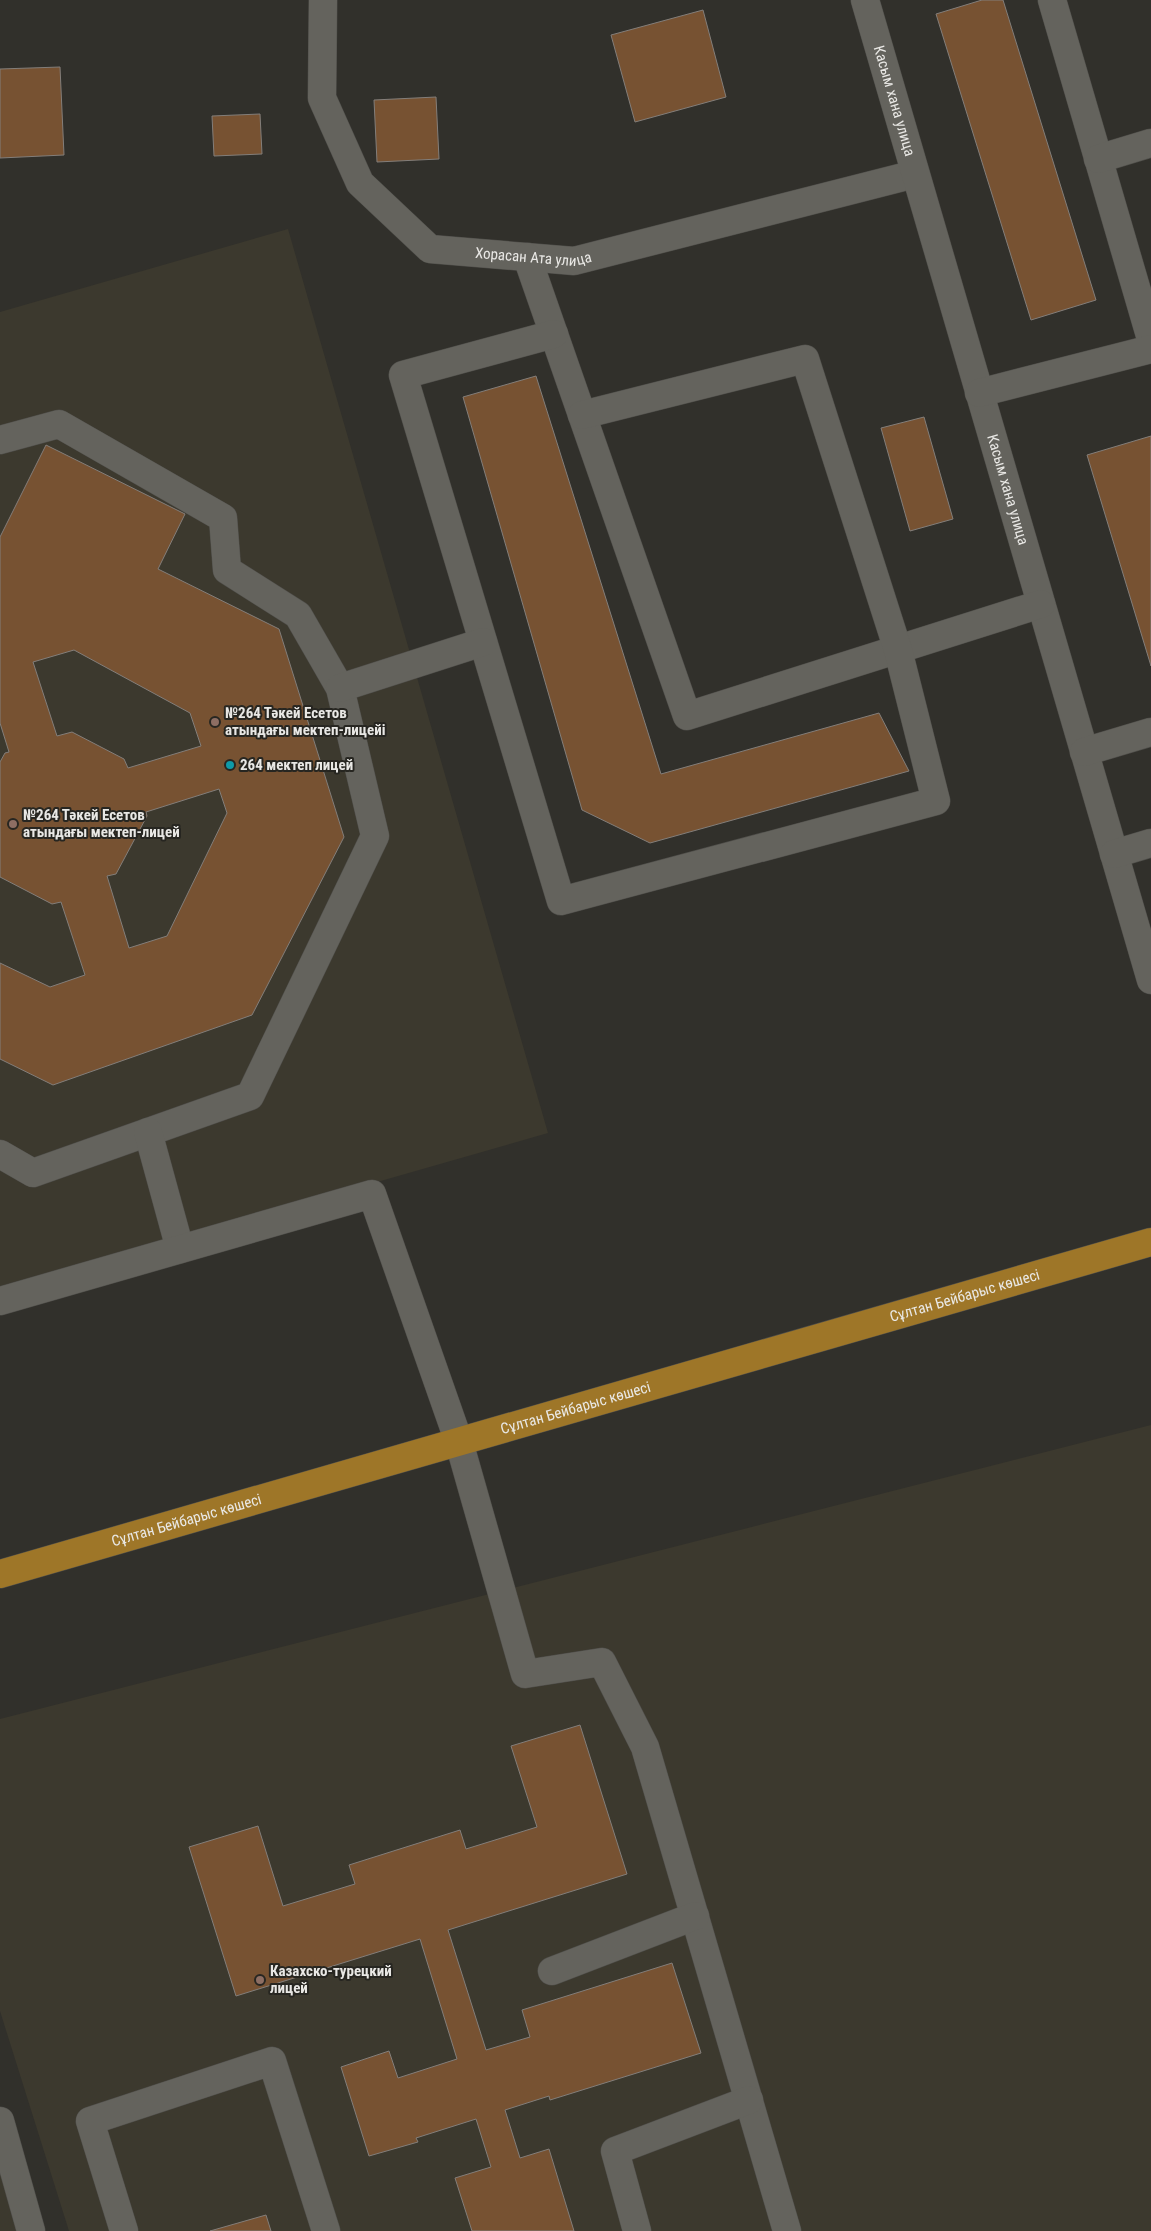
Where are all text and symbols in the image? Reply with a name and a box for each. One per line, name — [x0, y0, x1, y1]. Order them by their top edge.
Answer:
street label: Касым хана улица — [870, 43, 919, 158]
street label: Хорасан Ата улица — [474, 244, 593, 270]
street label: Касым хана улица — [983, 432, 1033, 547]
place label: №264 Тәкей Есетов атындағы мектеп-лицейі — [225, 704, 385, 739]
marker: №264 Тәкей Есетов атындағы мектеп-лицейі — [209, 716, 221, 728]
place label: 264 мектеп лицей — [240, 756, 353, 774]
marker: 264 мектеп лицей — [224, 759, 236, 771]
place label: №264 Тәкей Есетов атындағы мектеп-лицей — [23, 806, 180, 841]
marker: №264 Тәкей Есетов атындағы мектеп-лицей — [7, 818, 19, 830]
street label: Сұлтан Бейбарыс көшесі — [888, 1266, 1042, 1326]
street label: Сұлтан Бейбарыс көшесі — [498, 1378, 653, 1438]
street label: Сұлтан Бейбарыс көшесі — [109, 1490, 264, 1550]
place label: Казахско-турецкий лицей — [270, 1962, 392, 1997]
marker: Казахско-турецкий лицей — [254, 1974, 266, 1986]

